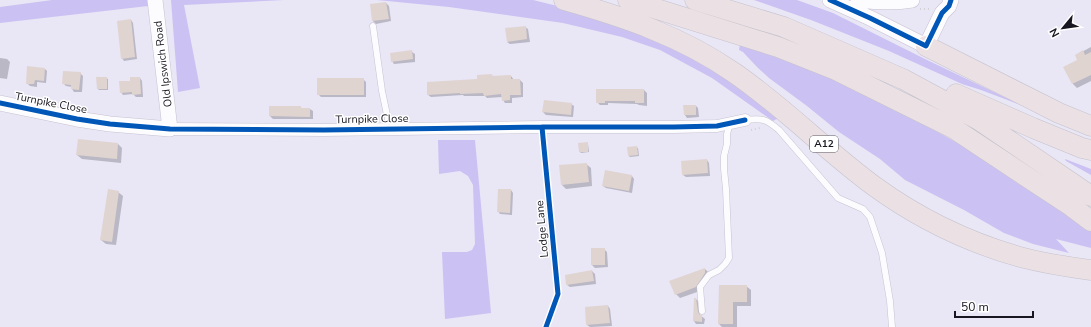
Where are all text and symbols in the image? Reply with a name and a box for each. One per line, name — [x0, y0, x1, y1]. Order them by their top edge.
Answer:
north arrow — [1043, 8, 1083, 48]
street label: Old Ipswich Road — [150, 20, 176, 108]
text: N — [1046, 25, 1063, 40]
street label: Turnpike Close — [14, 89, 88, 117]
street label: Turnpike Close — [335, 111, 409, 127]
road number: A12 — [810, 136, 838, 152]
street label: Lodge Lane — [532, 200, 552, 258]
scale bar — [955, 293, 1033, 319]
text: 50 m — [961, 299, 989, 315]

